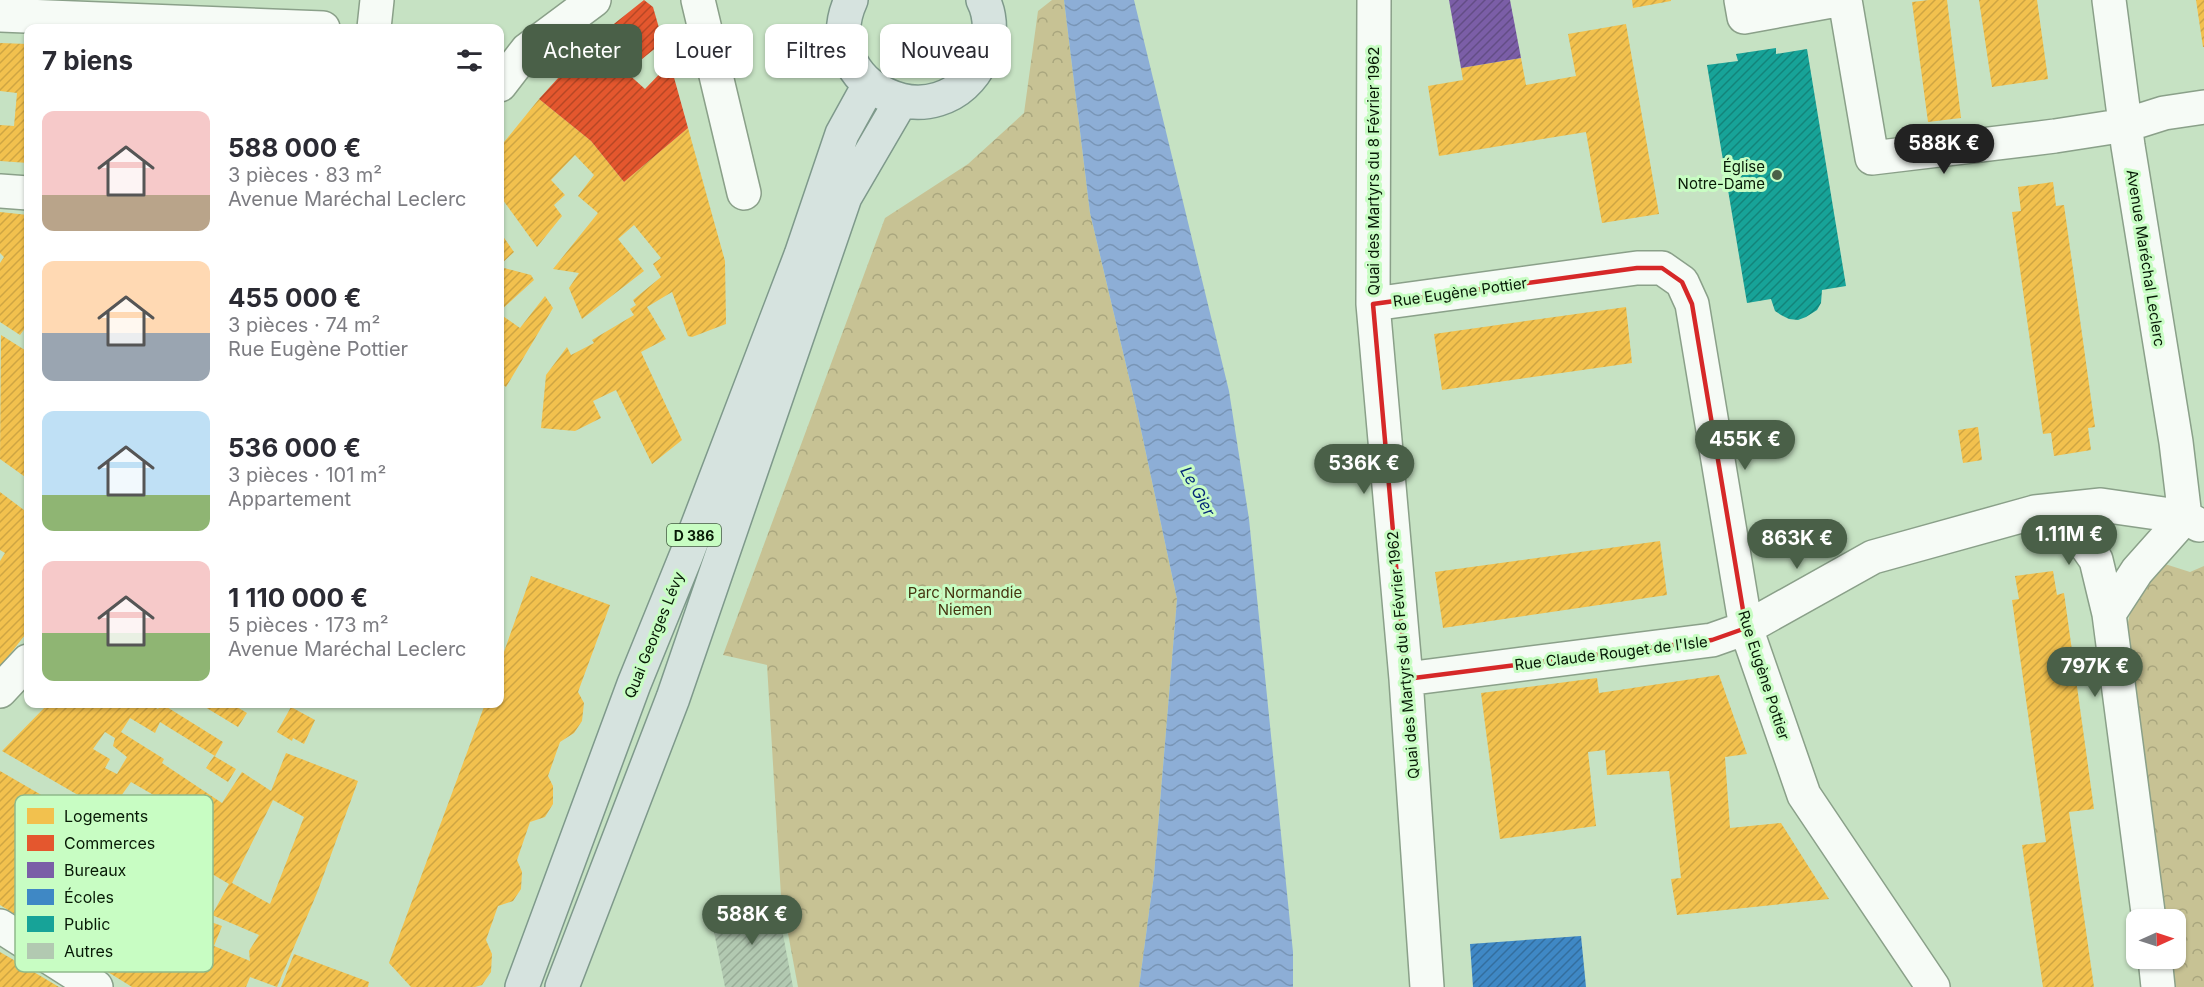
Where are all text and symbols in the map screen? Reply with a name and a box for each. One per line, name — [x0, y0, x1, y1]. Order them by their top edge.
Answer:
chip: Acheter — [522, 24, 642, 78]
chip: Louer — [654, 24, 753, 78]
chip: Filtres — [765, 24, 868, 78]
chip: Nouveau — [880, 24, 1011, 78]
icon: filters — [453, 44, 486, 77]
text: 7 biens — [42, 45, 133, 76]
street label: Quai des Martyrs du 8 Février 1962 — [1364, 47, 1383, 295]
pin: 588K € — [1895, 124, 1993, 175]
text: 588K € — [1908, 131, 1980, 155]
text: 588 000 € — [228, 132, 361, 163]
icon: home — [90, 135, 162, 207]
place label: Église Notre-Dame — [1678, 157, 1765, 193]
text: 3 pièces · 83 m² — [228, 163, 382, 187]
marker: Église Notre-Dame — [1770, 168, 1784, 182]
street label: Avenue Maréchal Leclerc — [2123, 168, 2169, 348]
text: Avenue Maréchal Leclerc — [228, 187, 467, 211]
street label: Rue Eugène Pottier — [1392, 273, 1529, 311]
text: 455 000 € — [228, 282, 362, 313]
icon: home — [90, 285, 162, 357]
text: 3 pièces · 74 m² — [228, 313, 380, 337]
text: Rue Eugène Pottier — [228, 337, 408, 361]
pin: 455K € — [1696, 420, 1794, 471]
text: 455K € — [1709, 427, 1781, 451]
text: 536 000 € — [228, 432, 361, 463]
icon: home — [90, 435, 162, 507]
pin: 536K € — [1315, 444, 1413, 495]
text: 536K € — [1328, 451, 1400, 475]
text: 3 pièces · 101 m² — [228, 463, 386, 487]
water label: Le Gier — [1176, 463, 1220, 520]
text: Appartement — [228, 487, 351, 511]
pin: 1.11M € — [2014, 515, 2124, 566]
pin: 863K € — [1748, 519, 1846, 570]
text: 1.11M € — [2035, 522, 2103, 546]
road number: D 386 — [667, 524, 721, 546]
text: 863K € — [1761, 526, 1833, 550]
street label: Quai des Martyrs du 8 Février 1962 — [1383, 530, 1423, 780]
street label: Quai Georges Lévy — [620, 568, 688, 701]
text: 1 110 000 € — [228, 582, 368, 613]
park label: Parc Normandie Niemen — [908, 583, 1022, 619]
icon: home — [90, 585, 162, 657]
street label: Rue Eugène Pottier — [1734, 608, 1794, 743]
text: 5 pièces · 173 m² — [228, 613, 389, 637]
street label: Rue Claude Rouget de l'Isle — [1513, 632, 1709, 674]
text: Avenue Maréchal Leclerc — [228, 637, 467, 661]
pin: 797K € — [2046, 647, 2144, 698]
text: 797K € — [2061, 654, 2129, 678]
legend — [15, 795, 213, 972]
text: Logements — [64, 806, 148, 826]
text: Commerces — [64, 833, 155, 853]
text: Bureaux — [64, 860, 127, 880]
text: Écoles — [64, 887, 114, 907]
pin: 588K € — [703, 895, 801, 946]
text: 588K € — [716, 902, 788, 926]
north arrow — [2126, 909, 2186, 969]
map controls — [2126, 909, 2186, 969]
text: Public — [64, 914, 110, 934]
text: Autres — [64, 941, 113, 961]

